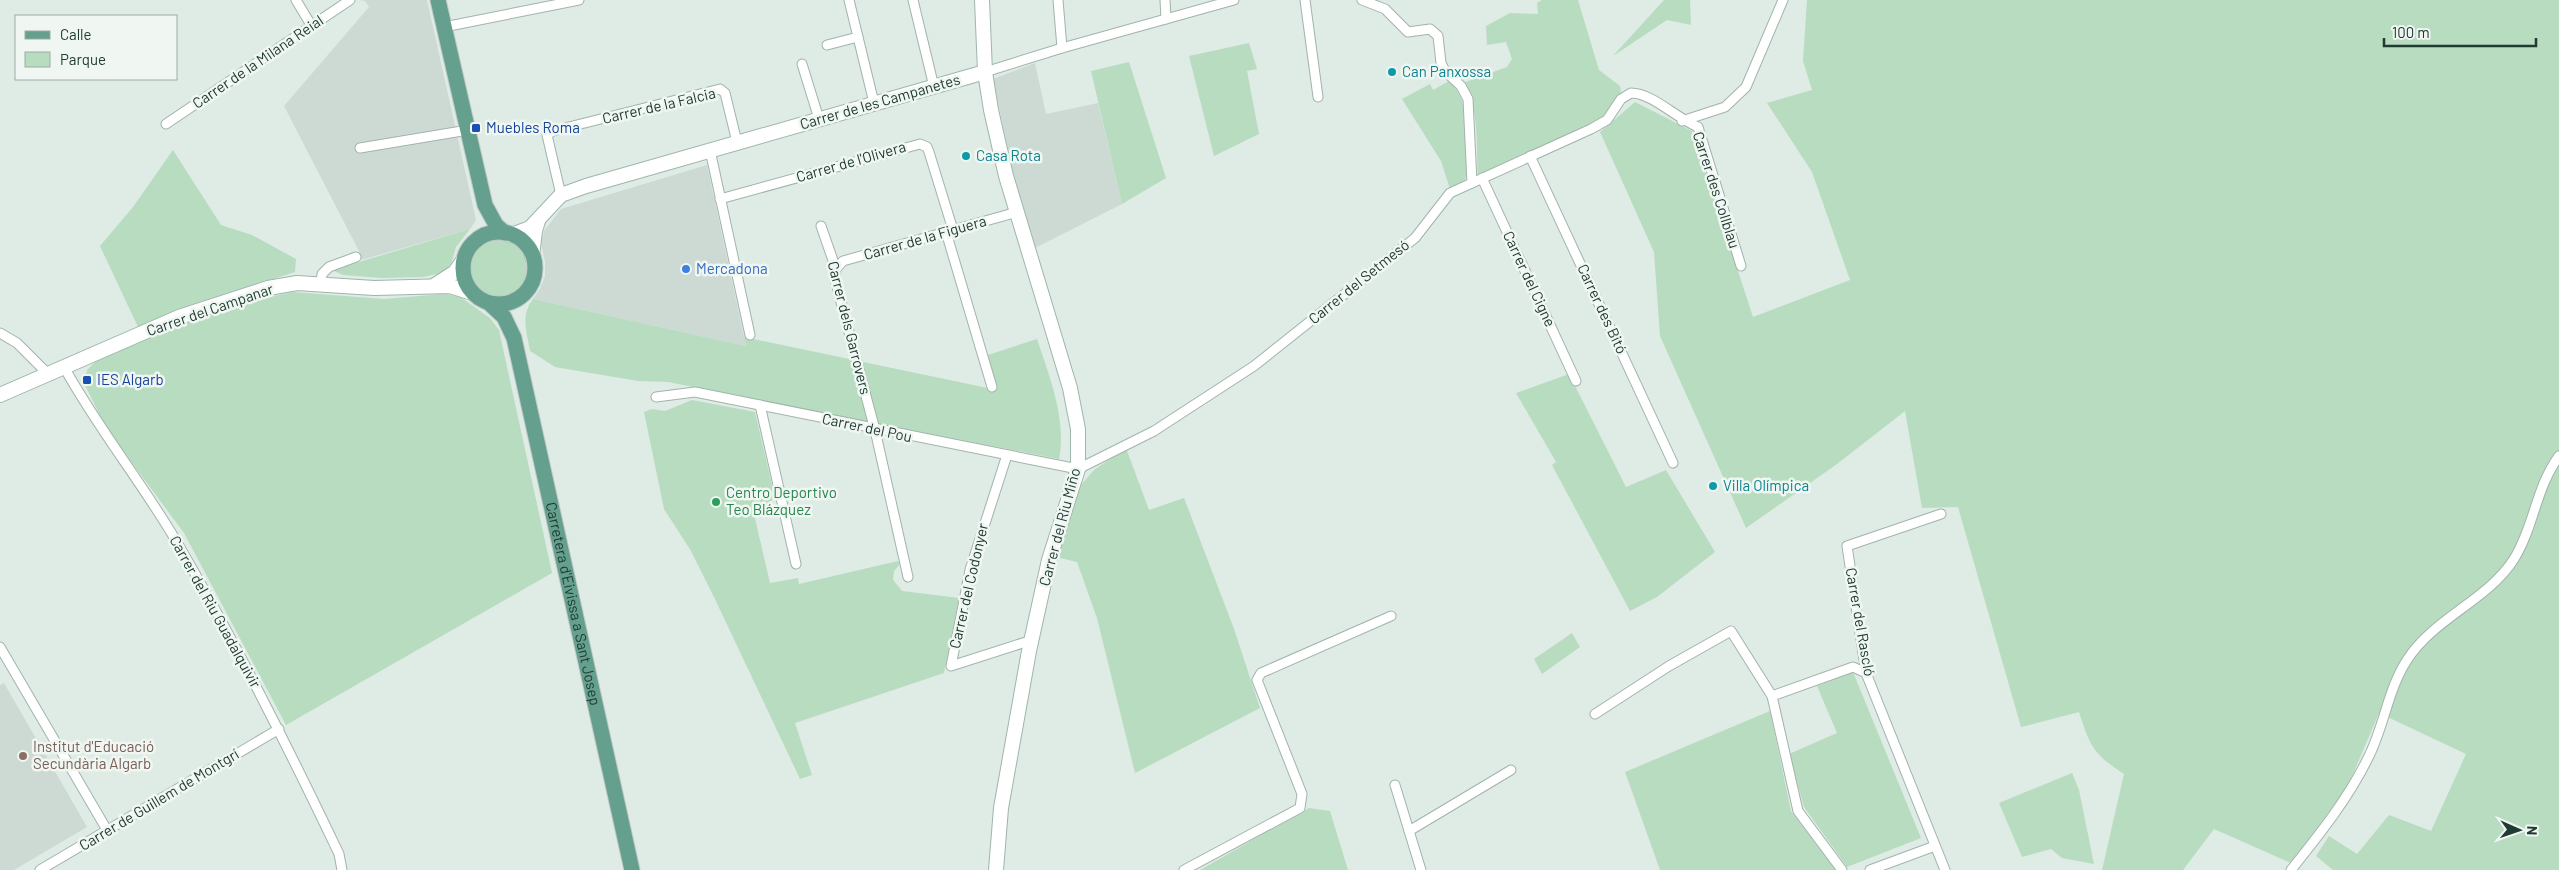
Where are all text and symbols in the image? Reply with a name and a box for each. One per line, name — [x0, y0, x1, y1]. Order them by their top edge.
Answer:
street label: Carrer de la Milana Reial — [189, 11, 326, 112]
legend — [15, 15, 178, 80]
scale bar — [2384, 15, 2536, 47]
text: 100 m — [2392, 23, 2430, 41]
text: Calle — [60, 25, 92, 43]
text: Parque — [60, 50, 106, 68]
place label: Can Panxossa — [1402, 62, 1491, 80]
marker: Can Panxossa — [1386, 66, 1398, 78]
street label: Carrer de les Campanetes — [798, 70, 962, 133]
street label: Carrer de la Falcia — [600, 83, 717, 127]
place label: Muebles Roma — [486, 118, 580, 136]
marker: Muebles Roma — [470, 122, 482, 134]
street label: Carrer des Collblau — [1690, 129, 1744, 250]
street label: Carrer de l'Olivera — [794, 137, 908, 185]
place label: Casa Rota — [976, 146, 1041, 164]
marker: Casa Rota — [960, 150, 972, 162]
street label: Carrer de la Figuera — [861, 211, 988, 263]
street label: Carrer del Cigne — [1500, 228, 1560, 329]
street label: Carrer del Setmesó — [1304, 235, 1412, 327]
place label: Mercadona — [696, 259, 768, 277]
street label: Carrer dels Garrovers — [825, 259, 875, 396]
street label: Carrer des Bitó — [1574, 261, 1632, 356]
marker: Mercadona — [680, 263, 692, 275]
street label: Carrer del Campanar — [144, 279, 276, 339]
place label: IES Algarb — [97, 370, 164, 388]
marker: IES Algarb — [81, 374, 93, 386]
street label: Carrer del Pou — [821, 409, 914, 445]
street label: Carrer del Riu Miño — [1035, 466, 1083, 588]
place label: Villa Olímpica — [1723, 476, 1809, 494]
marker: Villa Olímpica — [1707, 480, 1719, 492]
place label: Centro Deportivo Teo Blázquez — [726, 483, 837, 518]
marker: Centro Deportivo Teo Blázquez — [710, 496, 722, 508]
street label: Carretera d'Eivissa a Sant Josep — [543, 500, 605, 707]
street label: Carrer del Codonyer — [945, 521, 991, 650]
street label: Carrer del Riu Guadalquivir — [166, 532, 266, 691]
street label: Carrer del Rascló — [1843, 566, 1879, 678]
place label: Institut d'Educació Secundària Algarb — [33, 737, 154, 772]
street label: Carrer de Guillem de Montgrí — [76, 744, 241, 854]
marker: Institut d'Educació Secundària Algarb — [17, 750, 29, 762]
north arrow — [2494, 805, 2544, 855]
text: N — [2524, 826, 2541, 835]

